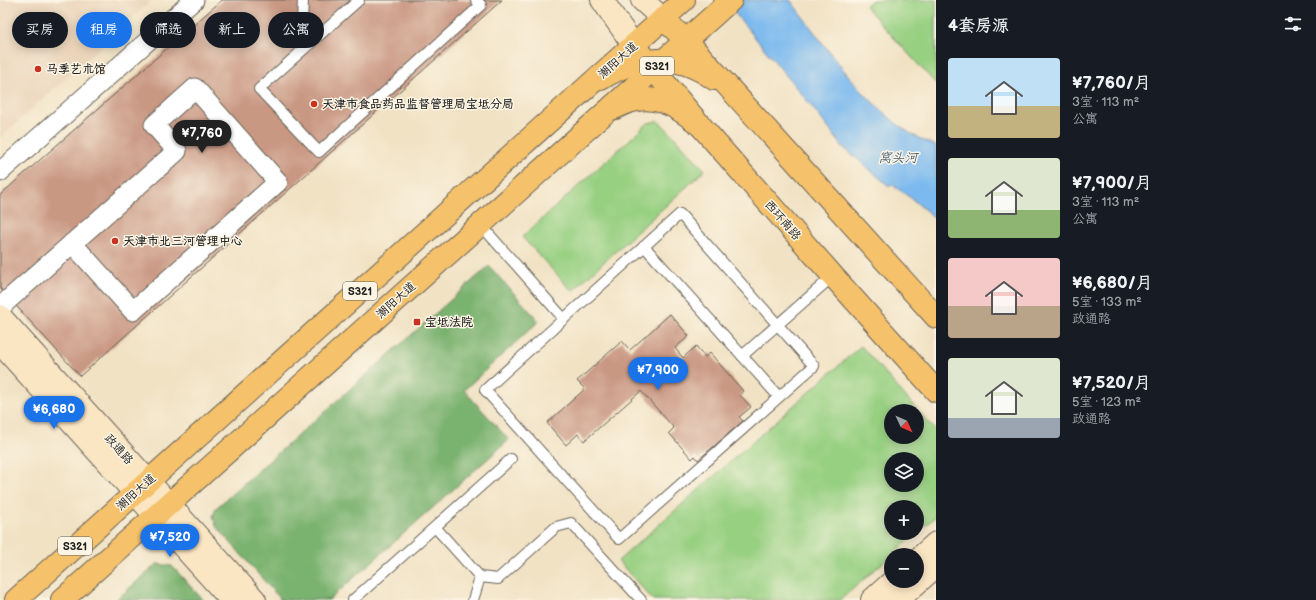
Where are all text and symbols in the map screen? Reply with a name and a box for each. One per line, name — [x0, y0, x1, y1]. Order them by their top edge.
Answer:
chip: 买房 — [12, 12, 68, 48]
chip: 租房 — [76, 12, 132, 48]
chip: 筛选 — [140, 12, 196, 48]
chip: 新上 — [204, 12, 260, 48]
chip: 公寓 — [268, 12, 324, 48]
icon: filters — [1282, 13, 1304, 35]
text: 4套房源 — [948, 16, 1009, 36]
street label: 潮阳大道 — [595, 39, 641, 82]
road number: S321 — [640, 57, 674, 75]
place label: 马季艺术馆 — [46, 62, 106, 77]
marker: 马季艺术馆 — [33, 64, 43, 74]
text: ¥7,760/月 — [1072, 73, 1151, 93]
icon: home — [980, 74, 1028, 122]
text: 3室 · 113 m² — [1072, 94, 1139, 110]
place label: 天津市食品药品监督管理局宝坻分局 — [322, 97, 514, 112]
marker: 天津市食品药品监督管理局宝坻分局 — [309, 99, 319, 109]
text: 公寓 — [1072, 111, 1098, 127]
pin: ¥7,760 — [169, 120, 235, 154]
text: ¥7,760 — [181, 125, 223, 141]
water label: 窝头河 — [878, 150, 919, 166]
text: ¥7,900/月 — [1072, 173, 1152, 193]
icon: home — [980, 174, 1028, 222]
text: 3室 · 113 m² — [1072, 194, 1139, 210]
street label: 西环南路 — [761, 197, 804, 243]
text: 公寓 — [1072, 211, 1098, 227]
place label: 天津市北三河管理中心 — [123, 234, 243, 249]
marker: 天津市北三河管理中心 — [110, 236, 120, 246]
text: ¥6,680/月 — [1072, 273, 1153, 293]
icon: home — [980, 274, 1028, 322]
street label: 潮阳大道 — [373, 279, 419, 322]
road number: S321 — [343, 282, 377, 300]
text: 5室 · 133 m² — [1072, 294, 1142, 310]
text: 政通路 — [1072, 311, 1111, 327]
place label: 宝坻法院 — [425, 315, 473, 330]
marker: 宝坻法院 — [412, 317, 422, 327]
pin: ¥7,900 — [625, 357, 691, 391]
text: ¥7,900 — [637, 362, 679, 378]
text: ¥7,520/月 — [1072, 373, 1151, 393]
icon: home — [980, 374, 1028, 422]
text: 5室 · 123 m² — [1072, 394, 1141, 410]
pin: ¥6,680 — [21, 396, 87, 430]
text: ¥6,680 — [33, 401, 75, 417]
north arrow — [884, 404, 924, 444]
map controls — [884, 404, 924, 588]
text: 政通路 — [1072, 411, 1111, 427]
street label: 政通路 — [101, 431, 136, 468]
button: layers — [884, 452, 924, 492]
street label: 潮阳大道 — [113, 471, 159, 514]
button: + — [884, 500, 924, 540]
pin: ¥7,520 — [137, 524, 203, 558]
text: ¥7,520 — [149, 529, 191, 545]
road number: S321 — [58, 537, 92, 555]
button: − — [884, 548, 924, 588]

